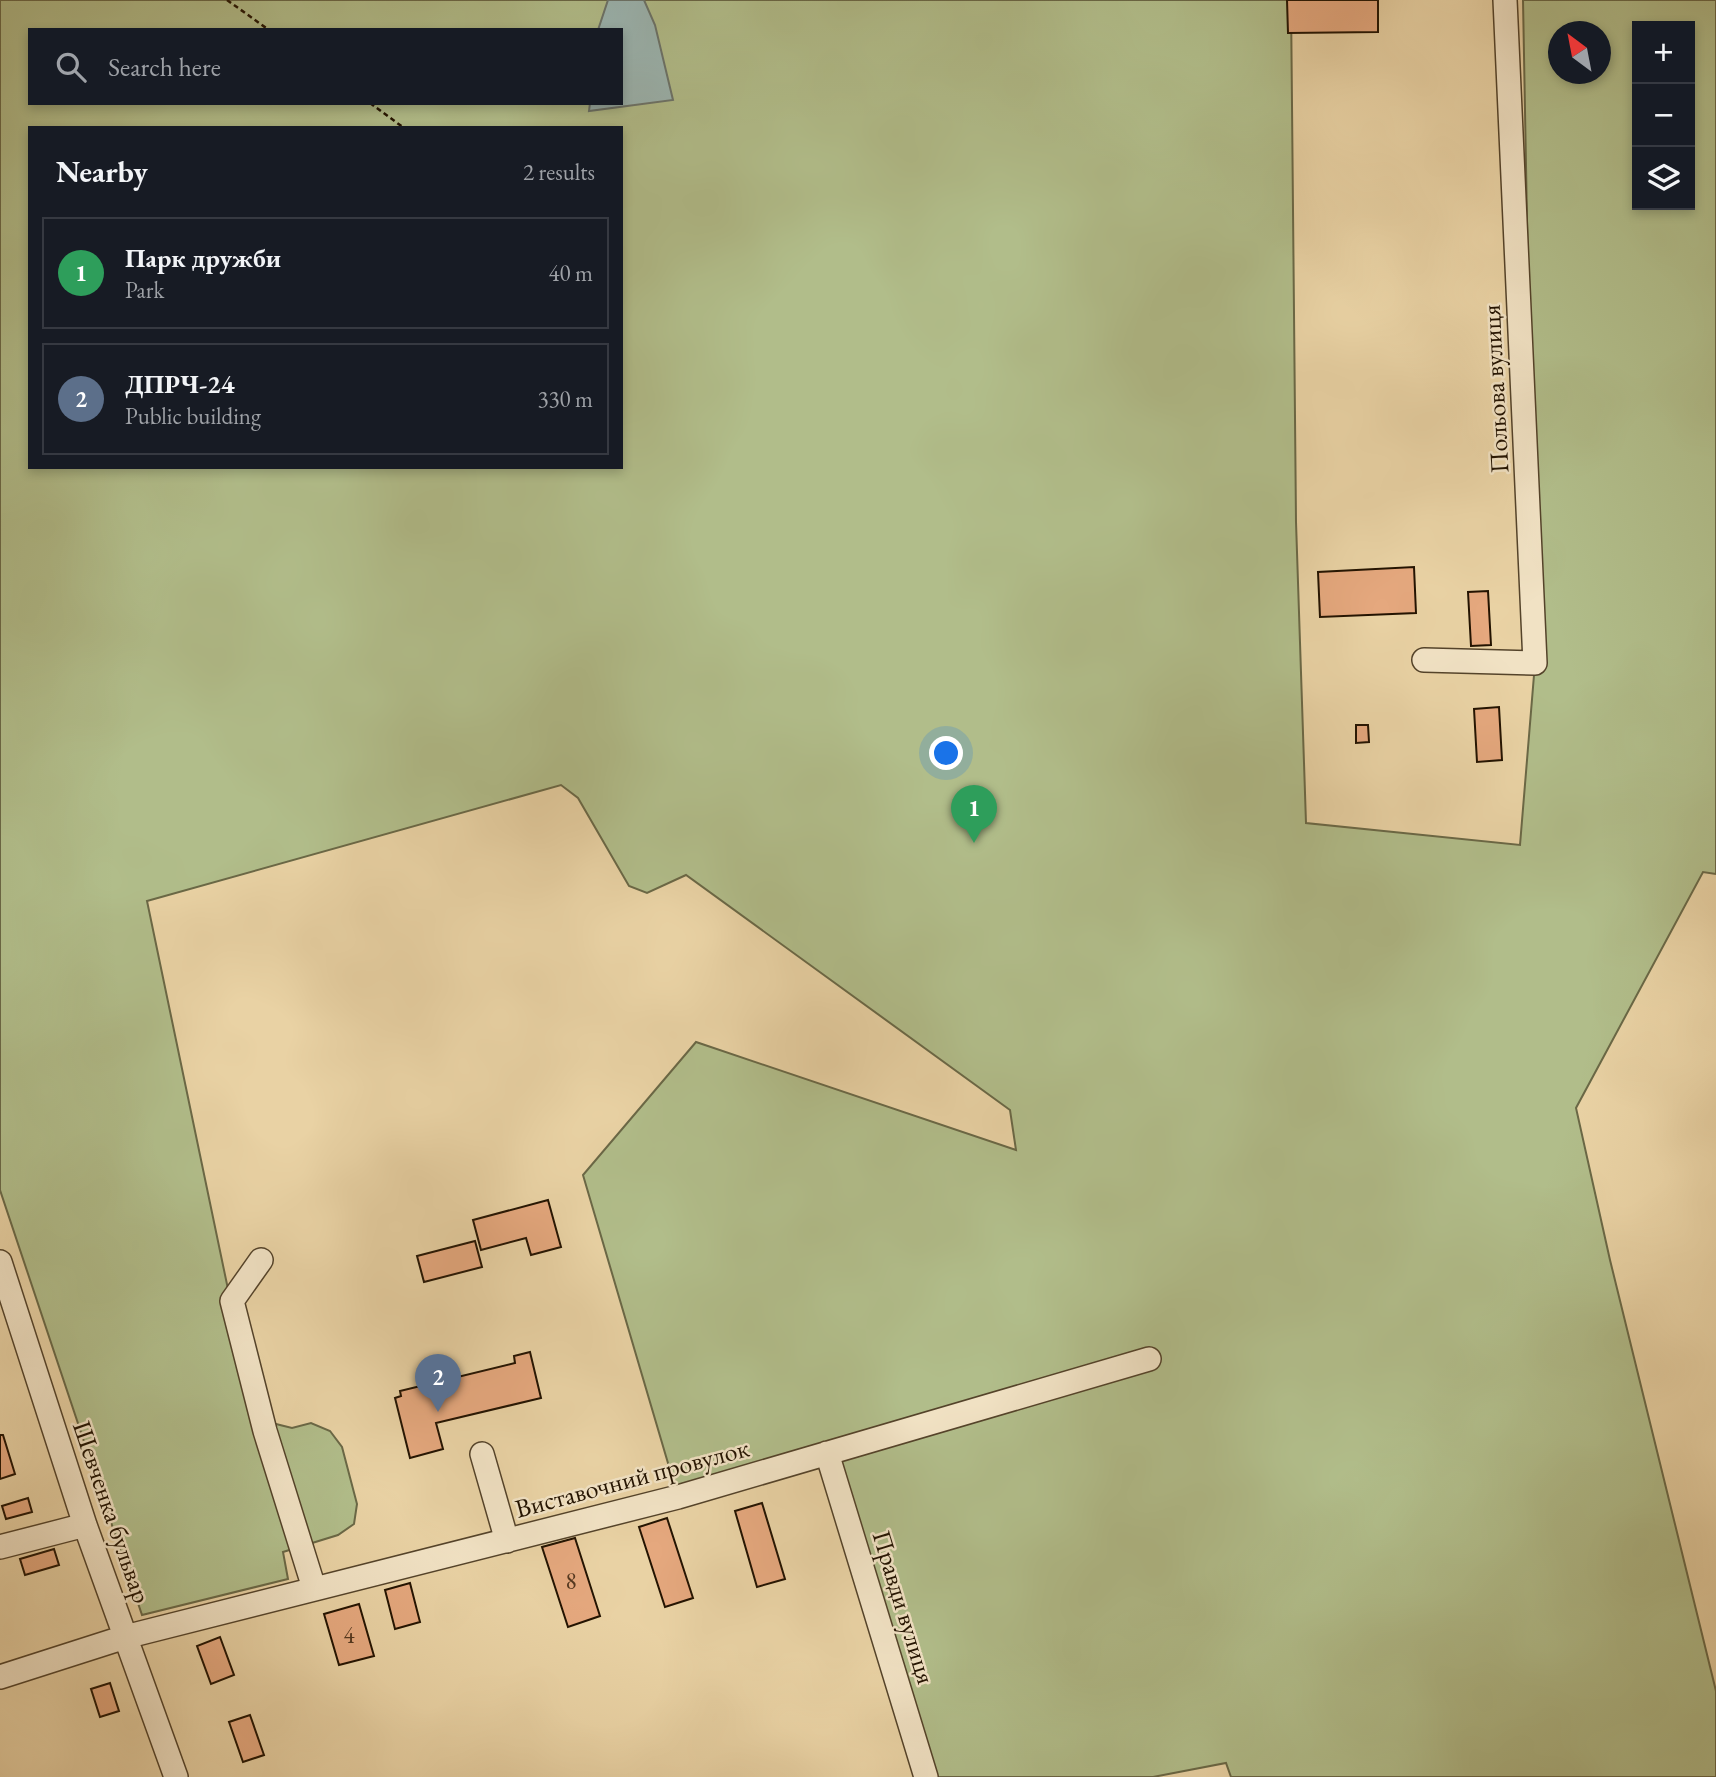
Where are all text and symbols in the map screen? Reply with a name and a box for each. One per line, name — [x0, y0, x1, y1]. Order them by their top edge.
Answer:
north arrow — [1548, 21, 1611, 84]
map controls — [1632, 21, 1695, 210]
button: + — [1632, 21, 1695, 84]
search box — [28, 28, 623, 105]
icon: search — [52, 48, 90, 86]
text: Search here — [108, 50, 221, 84]
button: − — [1632, 84, 1695, 147]
button: layers — [1632, 147, 1695, 210]
text: Nearby — [56, 152, 148, 191]
text: 2 results — [523, 157, 595, 187]
text: Парк дружби — [125, 241, 281, 275]
text: 1 — [75, 258, 87, 288]
text: 40 m — [548, 258, 593, 288]
text: Park — [125, 275, 164, 305]
street label: Польова вулиця — [1474, 304, 1516, 474]
text: ДПРЧ-24 — [125, 367, 235, 401]
text: 2 — [75, 384, 87, 414]
text: 330 m — [537, 384, 593, 414]
text: Public building — [125, 401, 261, 431]
your location — [929, 736, 963, 770]
pin: 1 — [951, 785, 997, 843]
pin: 2 — [415, 1354, 461, 1412]
street label: Шевченка бульвар — [65, 1416, 159, 1608]
street label: Виставочний провулок — [511, 1430, 753, 1526]
street label: Правди вулиця — [865, 1526, 943, 1688]
house number: 8 — [565, 1566, 577, 1596]
house number: 4 — [343, 1620, 355, 1650]

